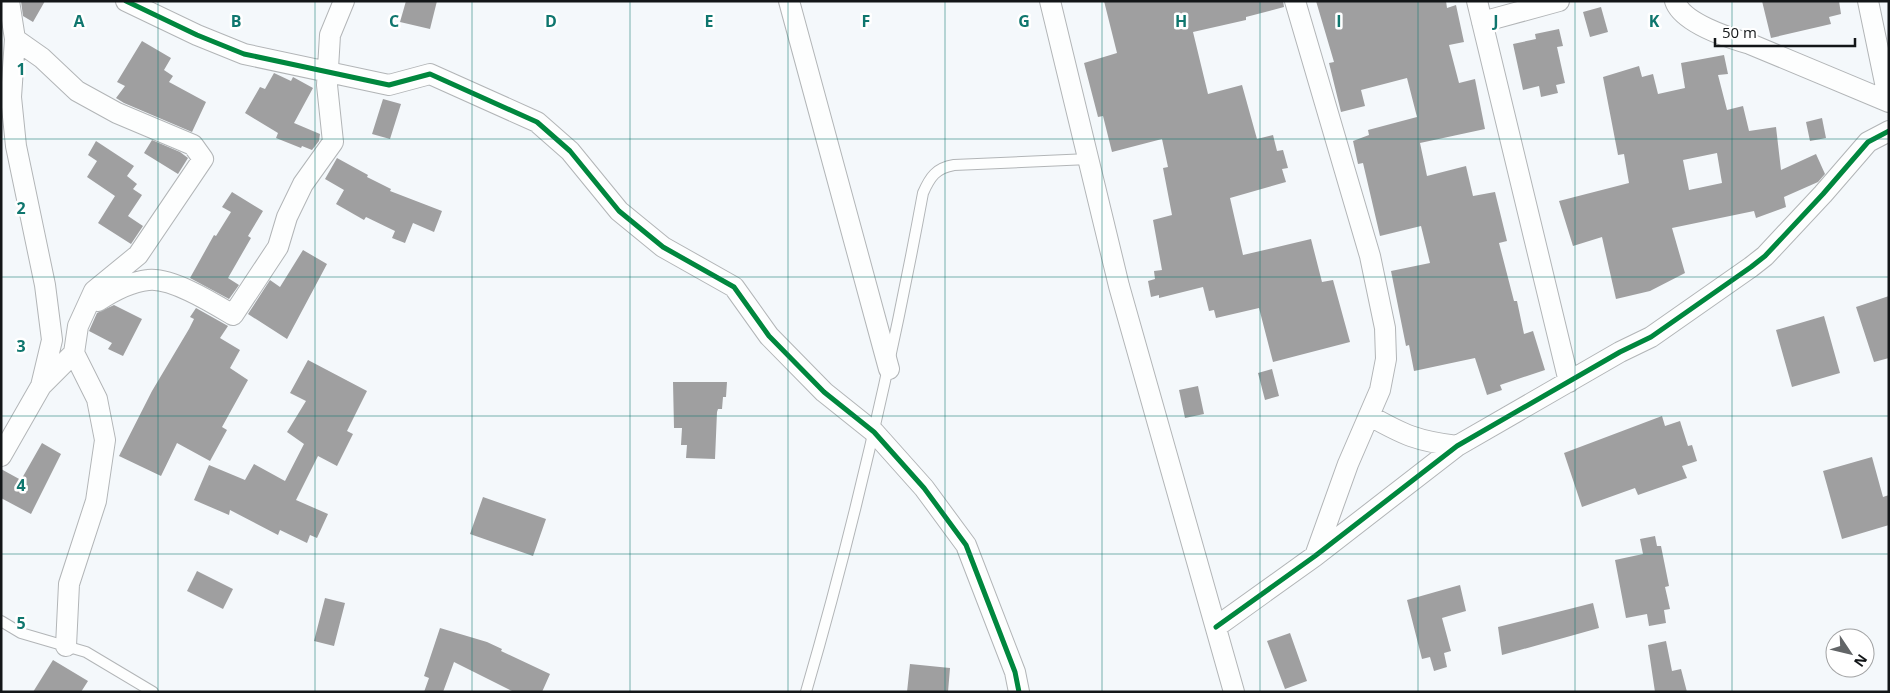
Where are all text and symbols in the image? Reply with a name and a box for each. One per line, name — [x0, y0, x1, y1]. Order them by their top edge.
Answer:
text: A — [73, 10, 85, 32]
text: B — [231, 10, 241, 32]
text: C — [389, 10, 399, 32]
text: D — [545, 10, 557, 32]
text: E — [705, 10, 714, 32]
text: F — [862, 10, 870, 32]
text: G — [1018, 10, 1030, 32]
text: H — [1175, 10, 1187, 32]
text: I — [1336, 10, 1342, 32]
text: J — [1491, 10, 1499, 32]
text: K — [1649, 10, 1660, 32]
scale bar — [1715, 15, 1855, 47]
text: 50 m — [1722, 22, 1757, 42]
text: 1 — [16, 58, 26, 80]
text: 2 — [16, 197, 26, 219]
text: 3 — [16, 335, 26, 357]
text: 4 — [16, 474, 26, 496]
text: 5 — [16, 612, 26, 634]
north arrow — [1825, 628, 1875, 678]
text: N — [1850, 651, 1872, 671]

